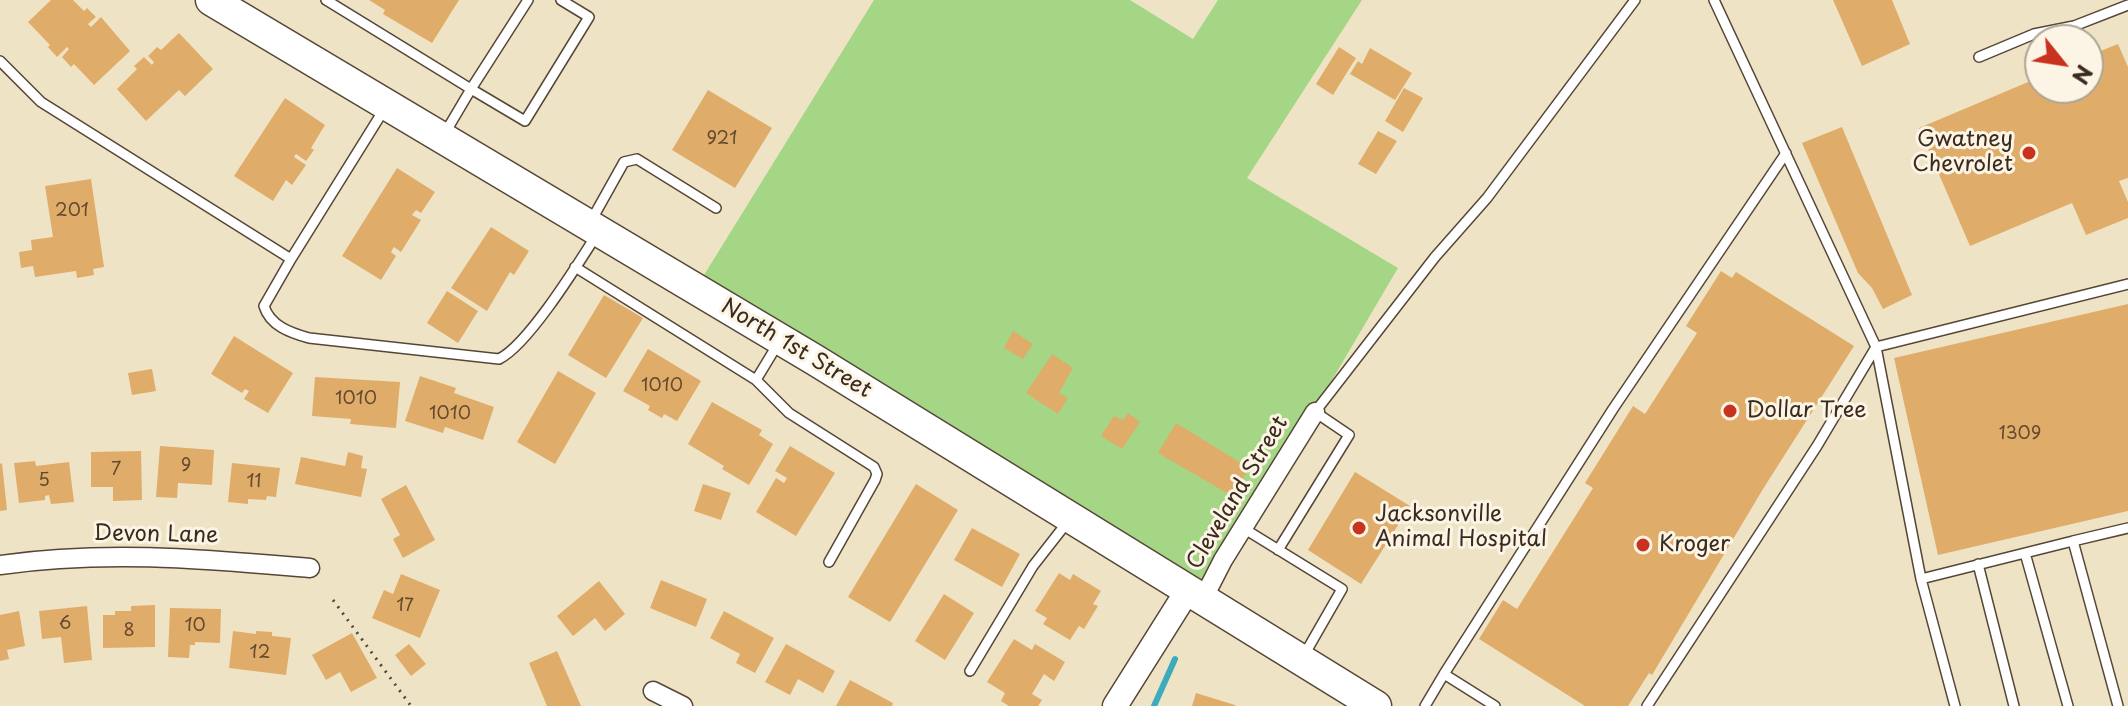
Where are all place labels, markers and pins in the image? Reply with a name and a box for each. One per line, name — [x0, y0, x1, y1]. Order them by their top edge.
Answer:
place label: Gwatney Chevrolet — [1912, 127, 2013, 178]
marker: Gwatney Chevrolet — [2020, 144, 2038, 162]
place label: Dollar Tree — [1746, 398, 1867, 424]
marker: Dollar Tree — [1721, 402, 1739, 420]
place label: Jacksonville Animal Hospital — [1375, 502, 1547, 554]
marker: Jacksonville Animal Hospital — [1350, 519, 1368, 537]
place label: Kroger — [1659, 532, 1730, 558]
marker: Kroger — [1634, 536, 1652, 554]

